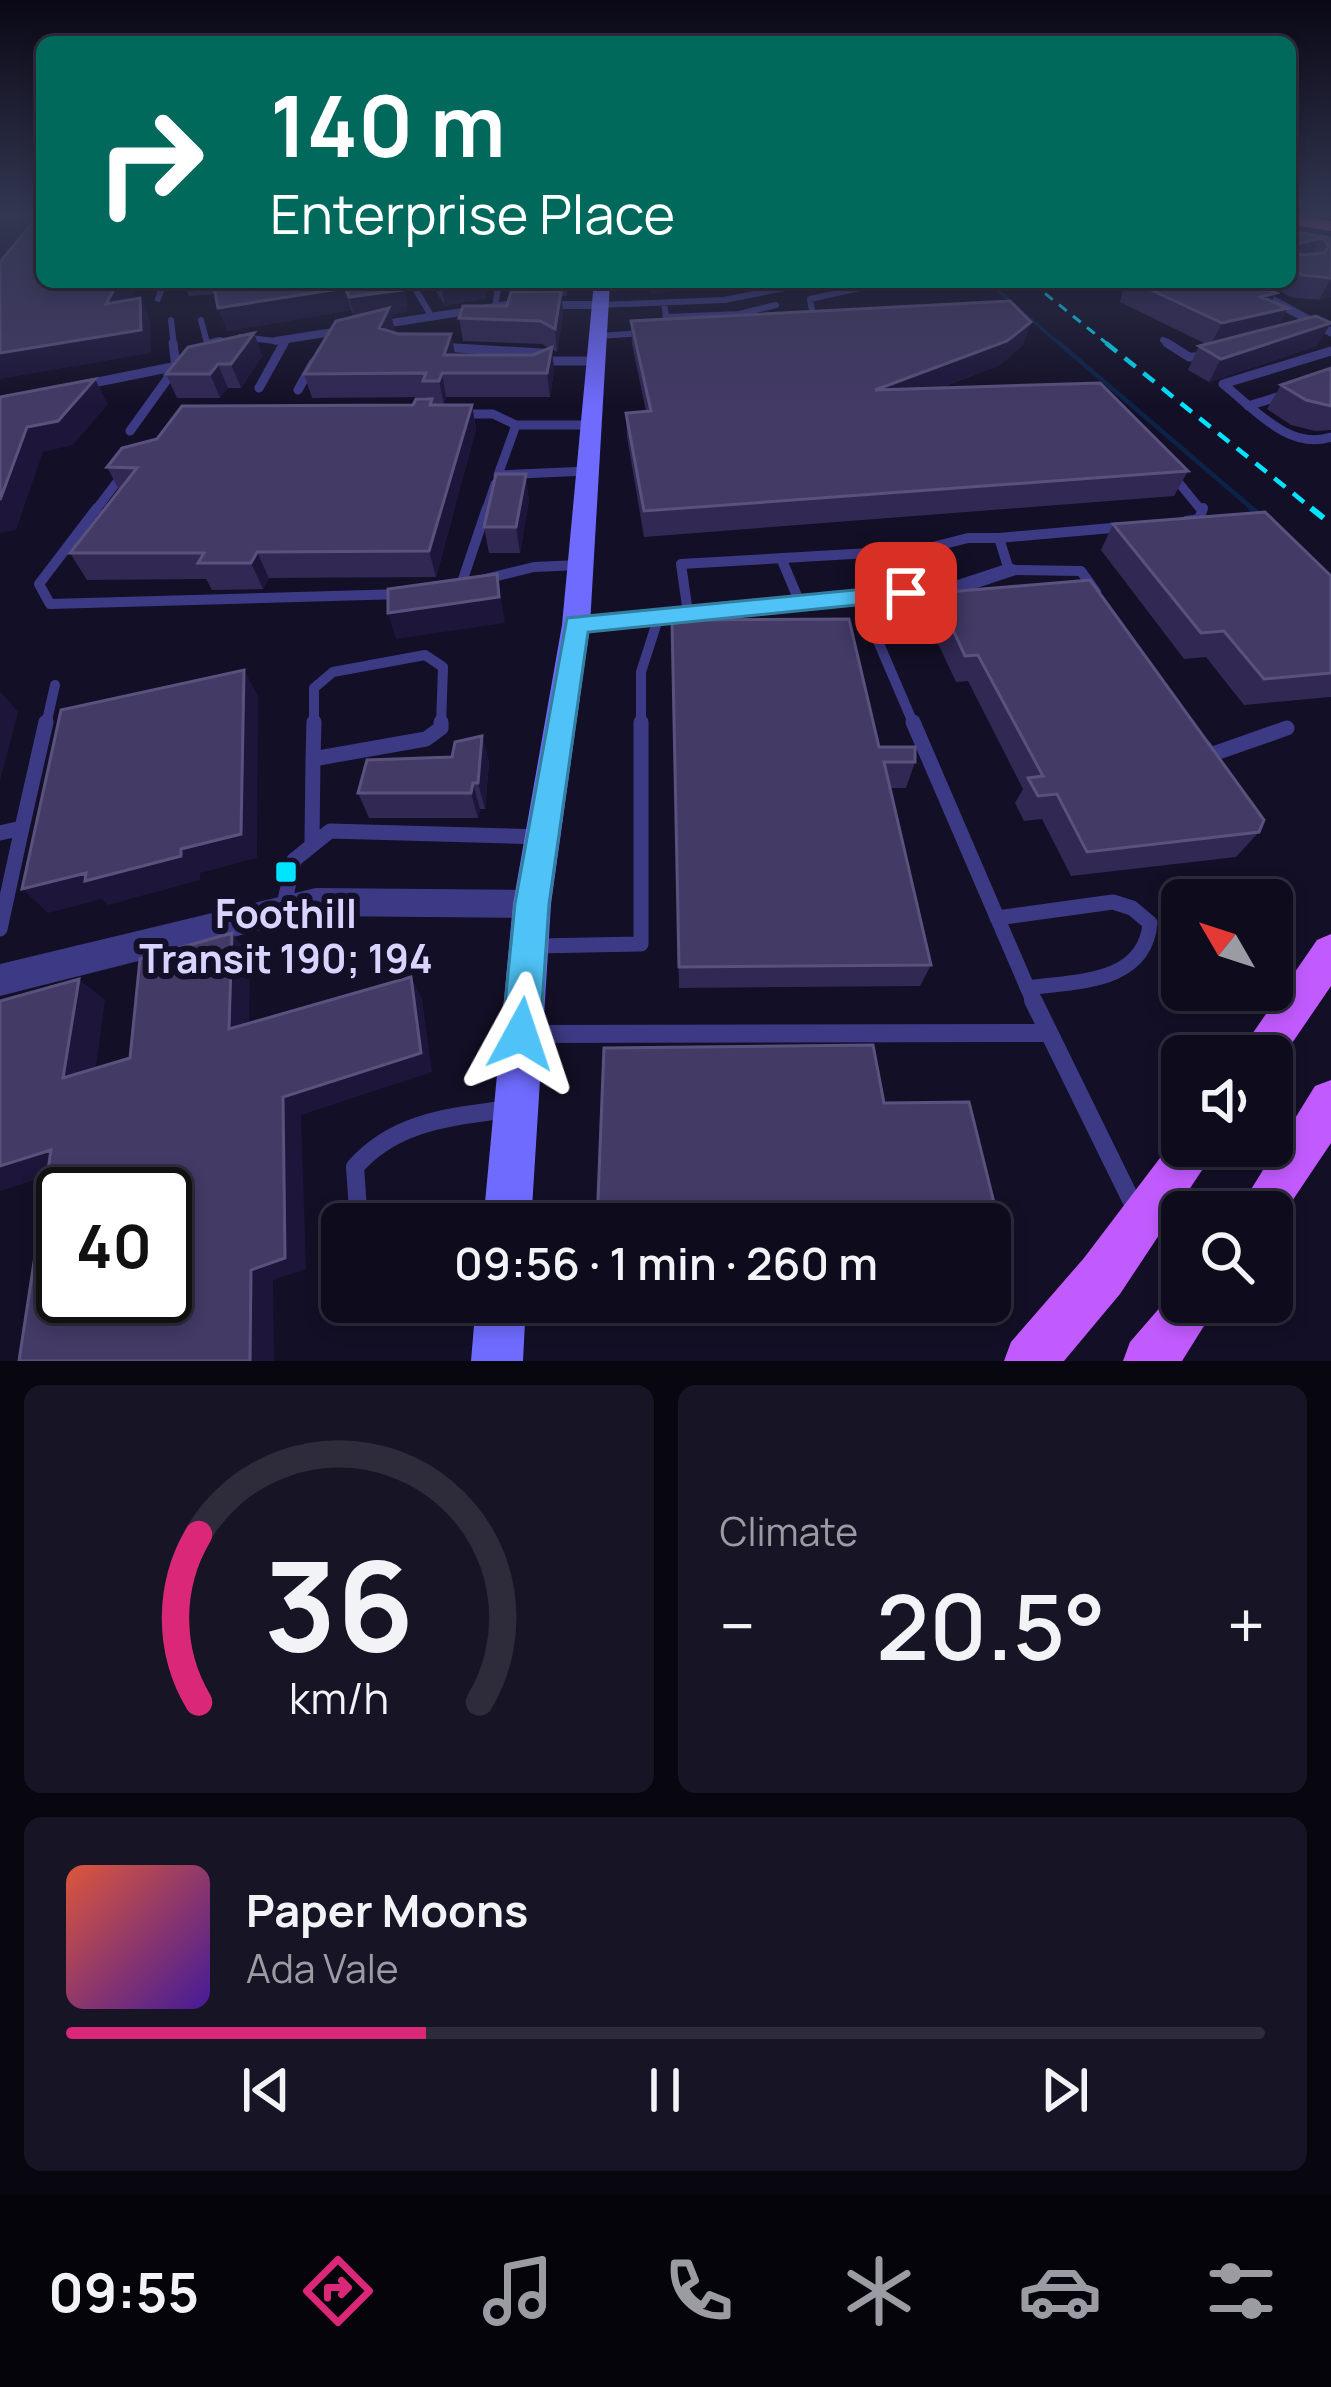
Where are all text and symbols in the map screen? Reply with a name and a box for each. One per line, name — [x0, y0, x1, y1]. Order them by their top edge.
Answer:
text: 140 m — [270, 67, 506, 182]
icon: right — [72, 84, 228, 240]
text: Enterprise Place — [270, 176, 675, 250]
pin — [855, 542, 957, 644]
icon: arrive — [873, 560, 939, 626]
marker: Foothill Transit 190; 194 — [273, 859, 299, 885]
north arrow — [1161, 879, 1293, 1011]
map controls — [1161, 879, 1293, 1323]
place label: Foothill Transit 190; 194 — [139, 886, 433, 985]
position arrow — [458, 971, 584, 1097]
button: sound — [1161, 1035, 1293, 1167]
speed limit sign: 40 — [36, 1167, 192, 1323]
button: search — [1161, 1191, 1293, 1323]
text: 09:56 · 1 min · 260 m — [454, 1232, 878, 1294]
text: Climate — [720, 1504, 858, 1558]
text: 36 — [264, 1518, 414, 1688]
text: 20.5° — [876, 1564, 1106, 1687]
text: − — [720, 1580, 755, 1670]
text: + — [1227, 1580, 1265, 1670]
text: km/h — [289, 1668, 389, 1727]
text: Paper Moons — [246, 1879, 528, 1941]
text: Ada Vale — [246, 1941, 399, 1995]
icon: previous — [233, 2057, 299, 2123]
icon: pause — [632, 2057, 698, 2123]
icon: next — [1032, 2057, 1098, 2123]
icon: directions — [296, 2249, 380, 2333]
icon: music — [476, 2249, 560, 2333]
icon: phone — [657, 2249, 741, 2333]
icon: climate — [837, 2249, 921, 2333]
icon: car — [1018, 2249, 1102, 2333]
icon: filters — [1199, 2249, 1283, 2333]
text: 09:55 — [48, 2254, 199, 2328]

